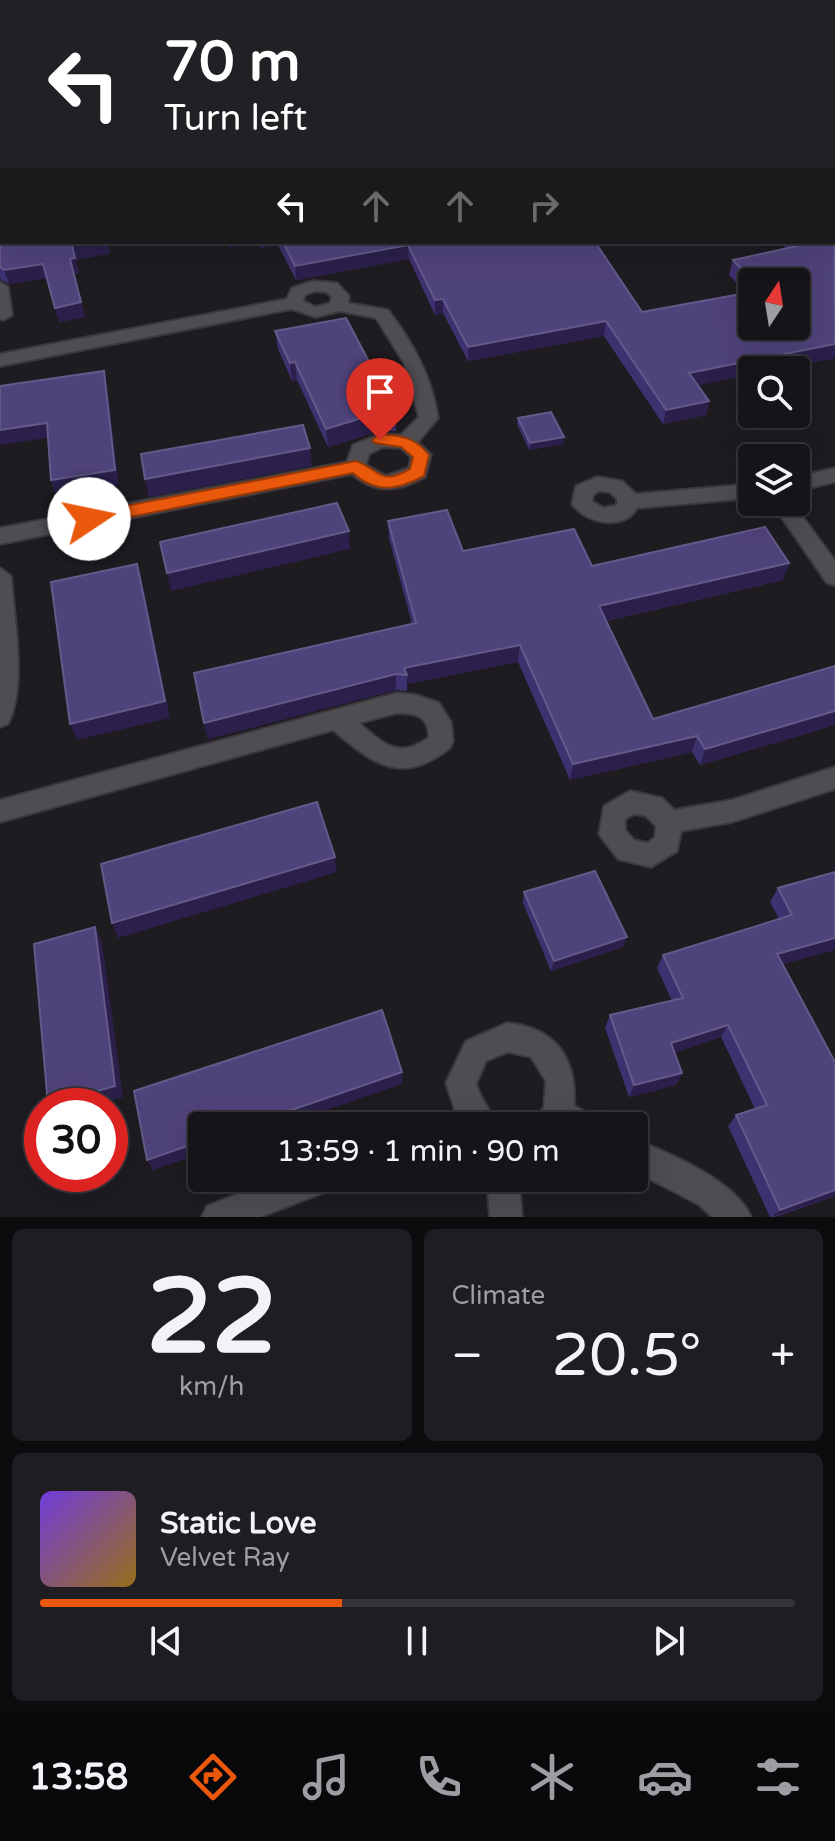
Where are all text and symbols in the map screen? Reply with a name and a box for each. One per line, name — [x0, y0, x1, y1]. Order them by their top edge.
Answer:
text: 70 m — [164, 29, 300, 96]
icon: left — [32, 32, 136, 136]
text: Turn left — [164, 97, 307, 140]
icon: left — [270, 184, 314, 228]
icon: ahead — [354, 184, 398, 228]
icon: ahead — [438, 184, 482, 228]
icon: right — [522, 184, 566, 228]
north arrow — [738, 268, 810, 340]
map controls — [738, 268, 810, 516]
button: search — [738, 356, 810, 428]
pin — [346, 358, 414, 440]
icon: arrive — [358, 370, 402, 414]
button: layers — [738, 444, 810, 516]
position arrow — [47, 477, 131, 561]
speed limit sign: 30 — [24, 1088, 128, 1192]
text: 13:59 · 1 min · 90 m — [277, 1133, 559, 1170]
text: 22 — [146, 1256, 277, 1381]
text: Climate — [452, 1280, 545, 1311]
text: 20.5° — [551, 1320, 702, 1392]
text: − — [452, 1330, 483, 1383]
text: + — [770, 1330, 795, 1383]
text: km/h — [179, 1371, 244, 1402]
text: Static Love — [160, 1505, 316, 1542]
text: Velvet Ray — [160, 1542, 290, 1573]
icon: previous — [144, 1619, 188, 1663]
icon: pause — [395, 1619, 439, 1663]
icon: next — [647, 1619, 691, 1663]
icon: directions — [185, 1749, 241, 1805]
icon: music — [298, 1749, 354, 1805]
icon: phone — [411, 1749, 467, 1805]
icon: climate — [524, 1749, 580, 1805]
icon: car — [637, 1749, 693, 1805]
icon: filters — [750, 1749, 806, 1805]
text: 13:58 — [29, 1756, 128, 1799]

